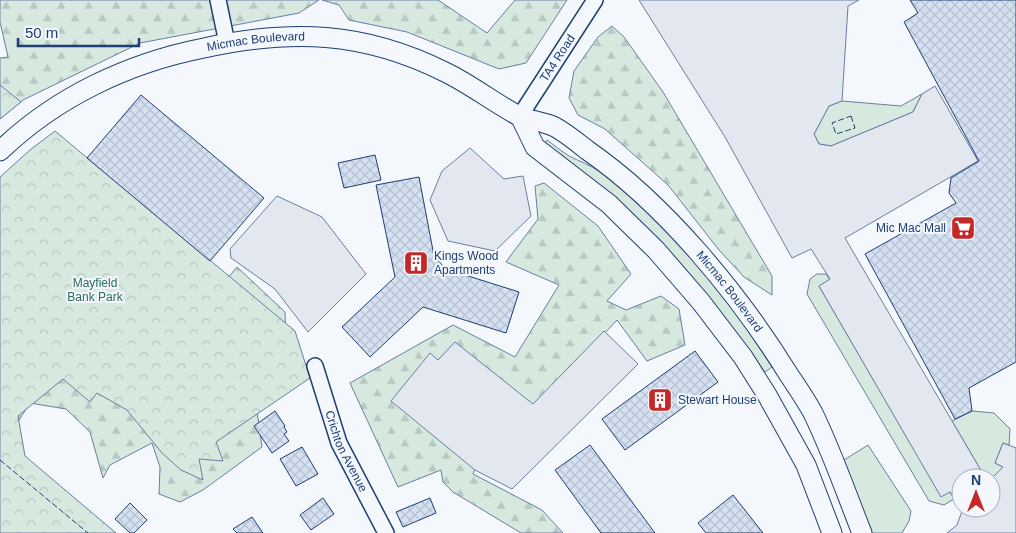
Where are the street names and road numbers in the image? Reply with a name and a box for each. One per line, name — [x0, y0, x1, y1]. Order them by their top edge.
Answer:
street label: Micmac Boulevard — [206, 29, 305, 54]
street label: TA4 Road — [537, 32, 578, 84]
street label: Micmac Boulevard — [693, 248, 765, 335]
street label: Crichton Avenue — [322, 409, 370, 495]

